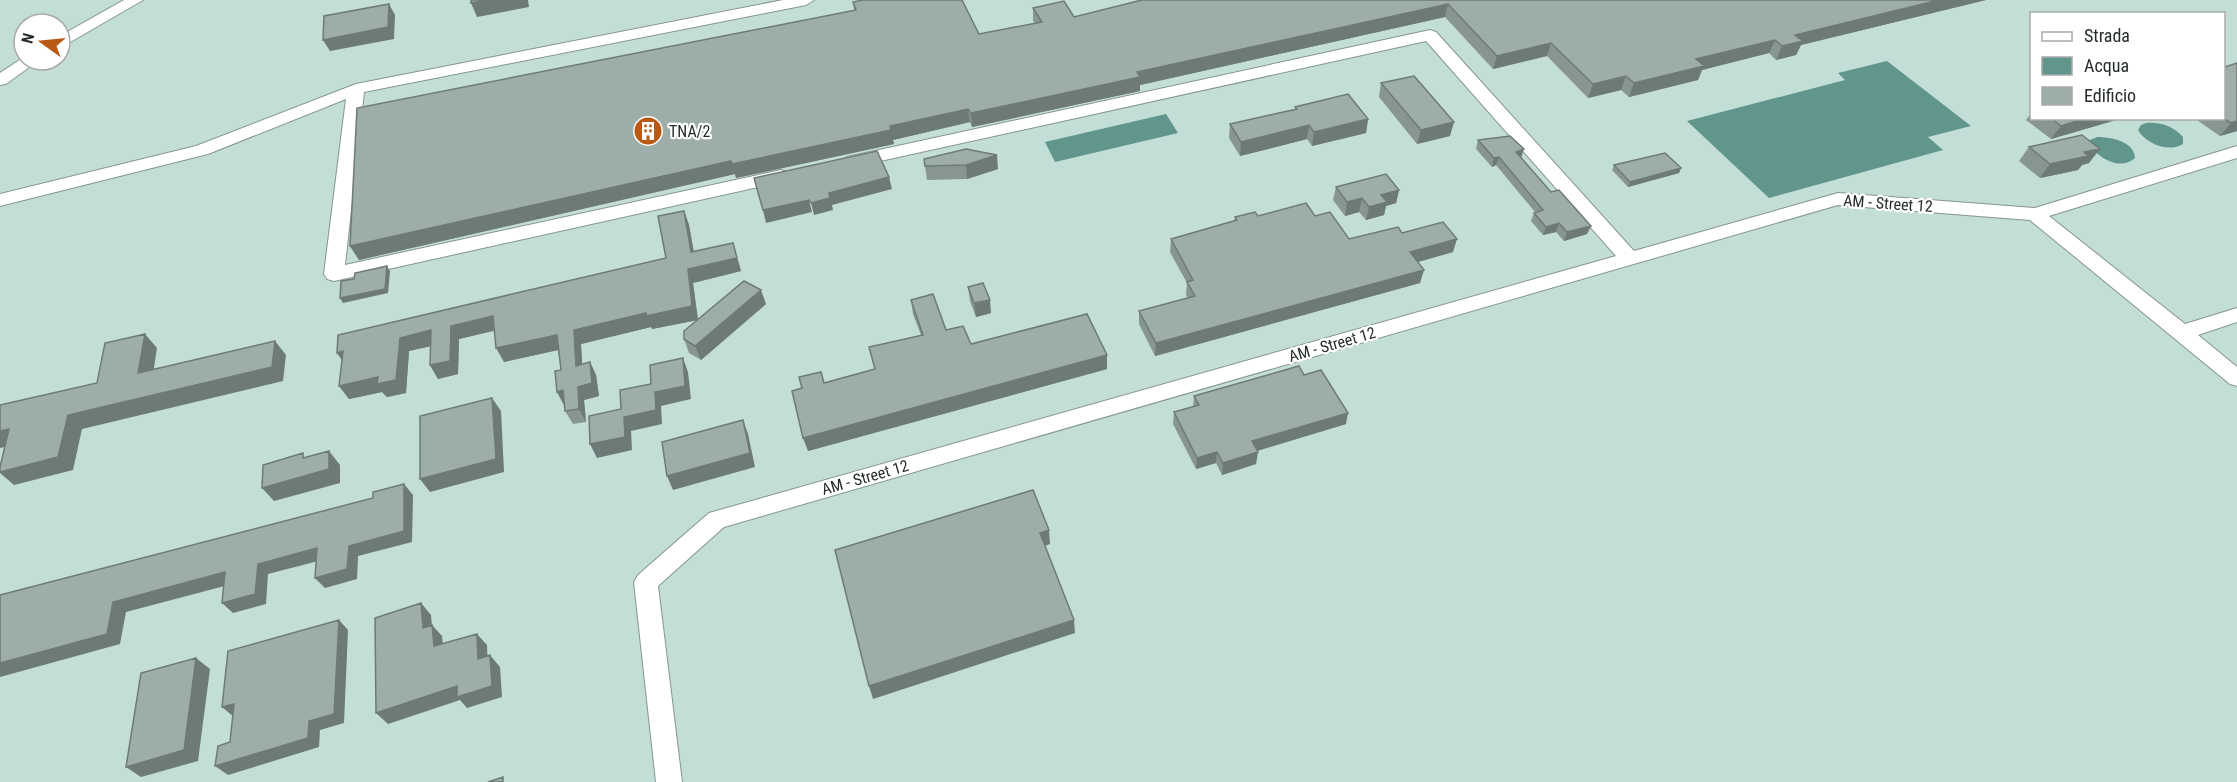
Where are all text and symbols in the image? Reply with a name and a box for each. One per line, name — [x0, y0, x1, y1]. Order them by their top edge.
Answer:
north arrow — [12, 12, 72, 72]
legend — [2030, 12, 2225, 120]
text: Strada — [2084, 25, 2130, 46]
text: N — [18, 31, 38, 45]
text: Acqua — [2084, 55, 2129, 76]
text: Edificio — [2084, 85, 2136, 106]
building icon: TNA/2 — [632, 115, 664, 147]
place label: TNA/2 — [669, 122, 711, 141]
street label: AM - Street 12 — [1843, 191, 1933, 216]
street label: AM - Street 12 — [1286, 323, 1378, 366]
street label: AM - Street 12 — [819, 456, 911, 499]

